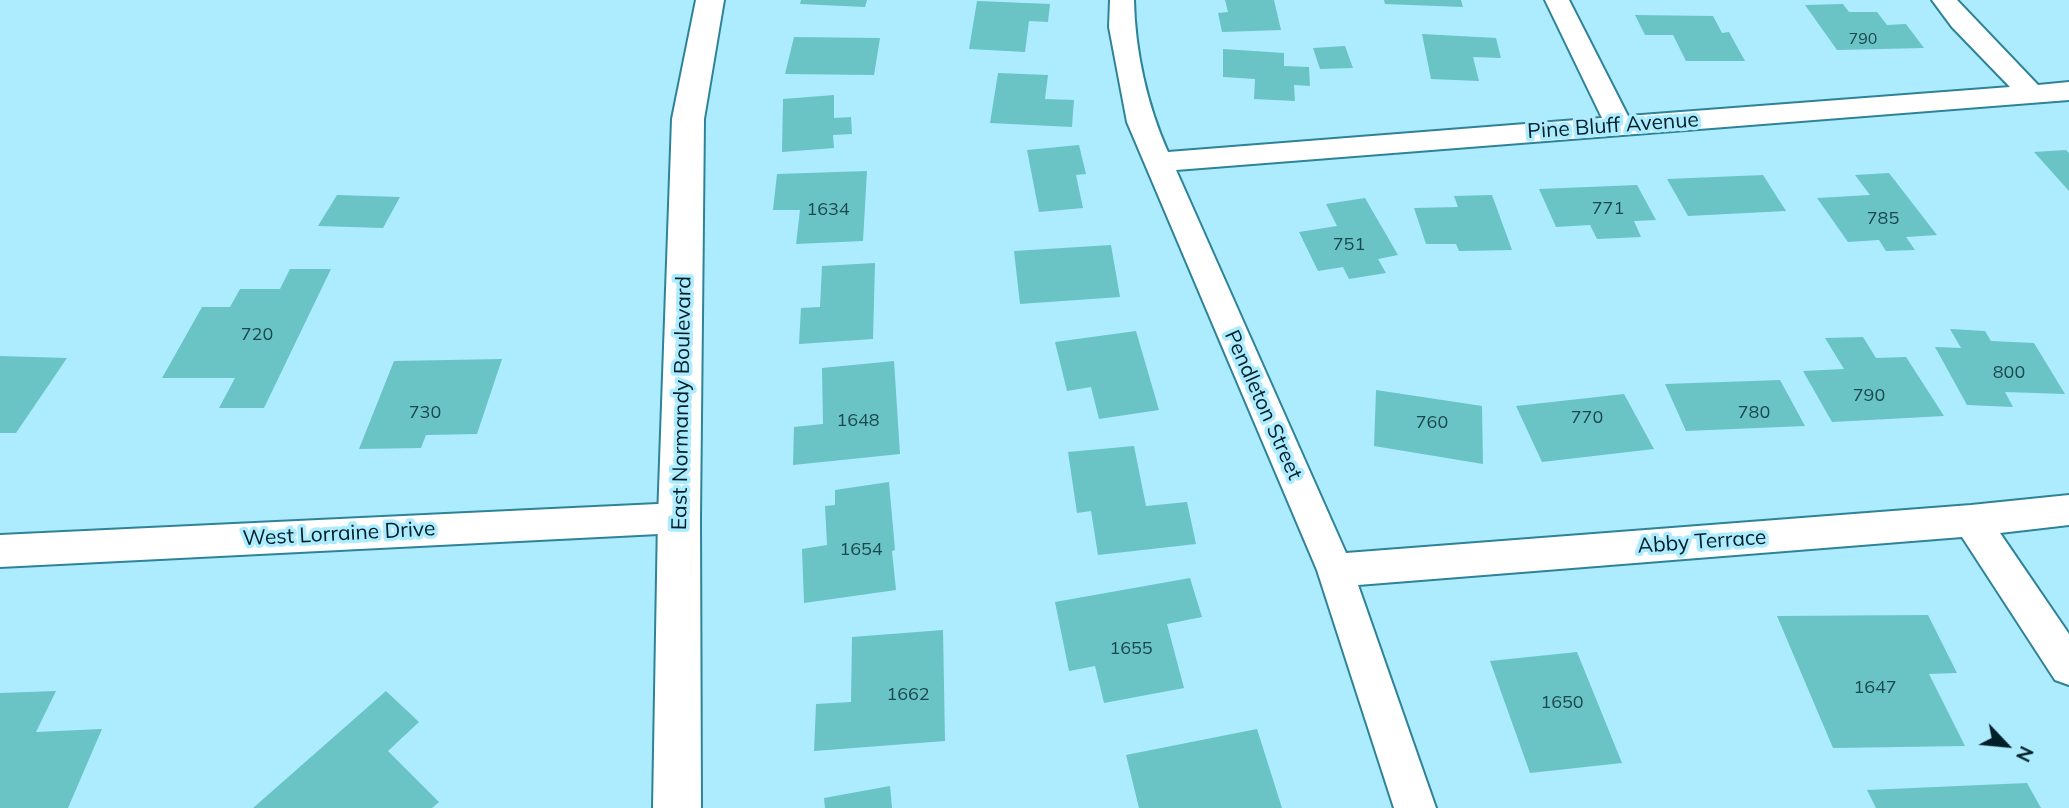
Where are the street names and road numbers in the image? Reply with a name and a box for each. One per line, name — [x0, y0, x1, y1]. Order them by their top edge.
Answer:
street label: Pine Bluff Avenue — [1526, 107, 1700, 145]
street label: East Normandy Boulevard — [667, 276, 697, 530]
street label: Pendleton Street — [1219, 326, 1307, 484]
street label: West Lorraine Drive — [242, 516, 436, 552]
street label: Abby Terrace — [1637, 525, 1767, 559]

